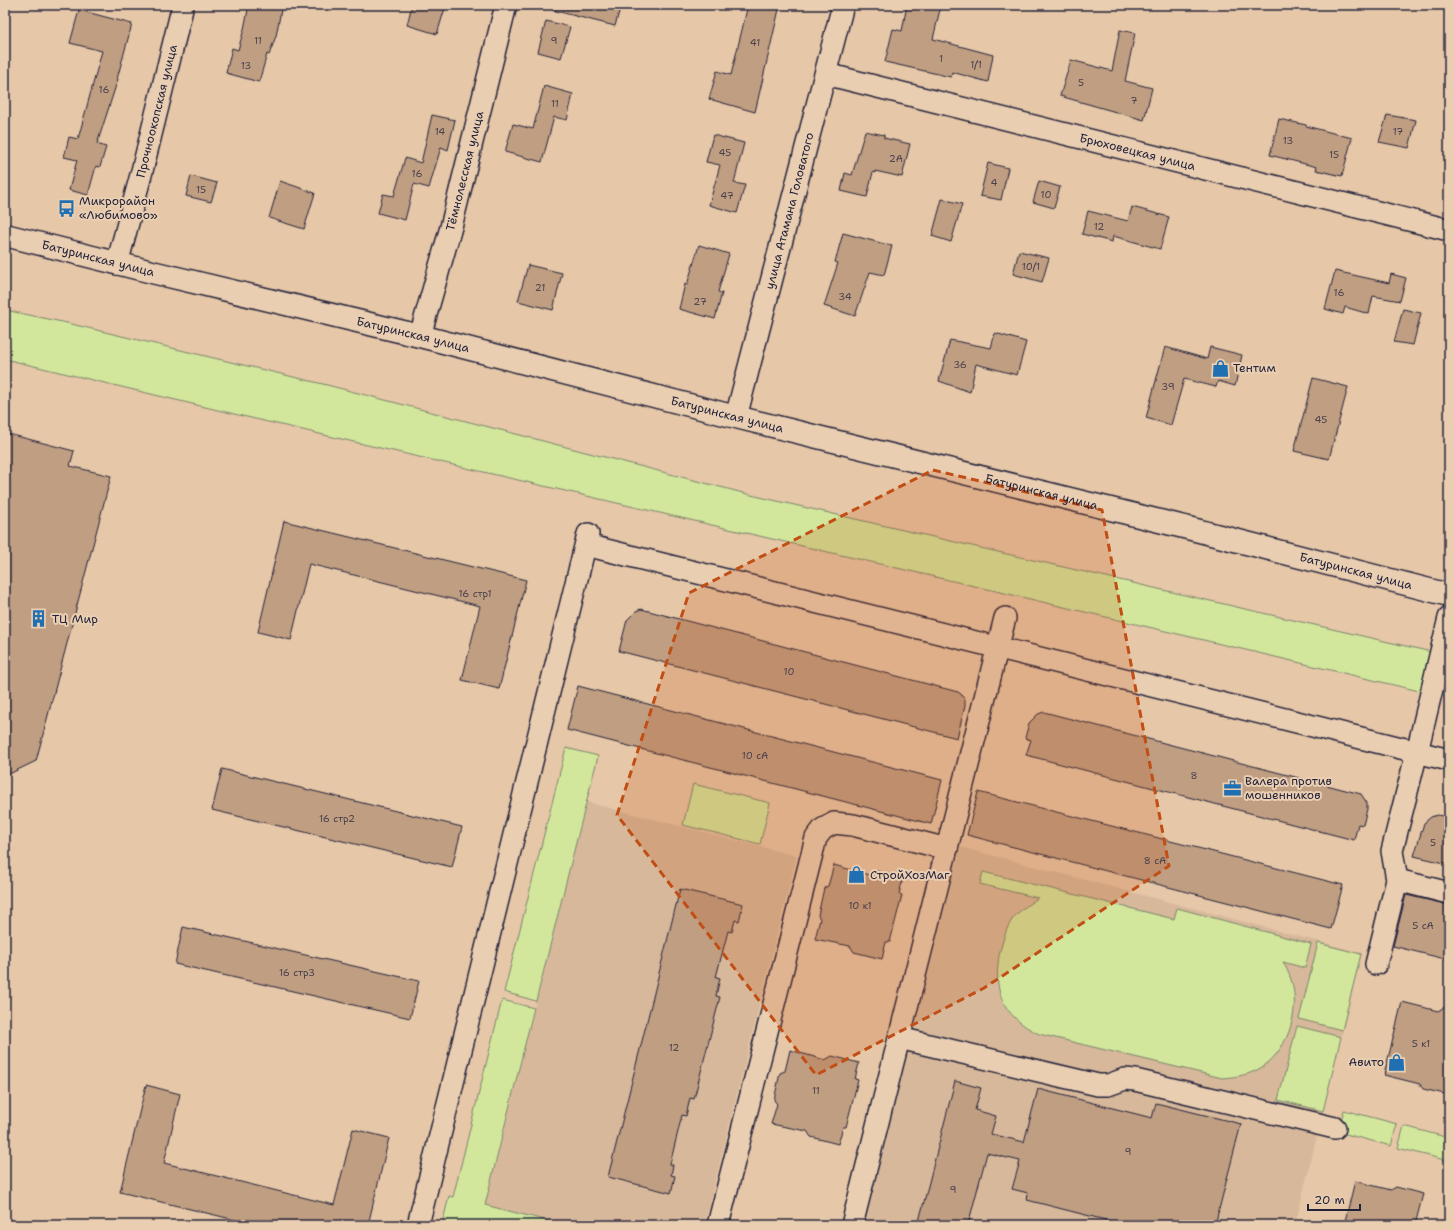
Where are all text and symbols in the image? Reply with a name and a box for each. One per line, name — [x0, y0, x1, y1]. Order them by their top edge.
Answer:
house number: 11 — [254, 34, 262, 47]
house number: 9 — [551, 34, 558, 47]
house number: 41 — [750, 36, 760, 49]
street label: Прочноокопская улица — [133, 42, 181, 179]
house number: 1 — [939, 52, 943, 65]
house number: 1/1 — [970, 58, 982, 71]
house number: 13 — [241, 59, 251, 72]
house number: 5 — [1078, 76, 1084, 89]
house number: 16 — [99, 83, 109, 96]
house number: 7 — [1131, 94, 1138, 107]
house number: 11 — [551, 97, 559, 110]
street label: Тёмнолесская улица — [442, 109, 488, 233]
house number: 14 — [435, 125, 445, 138]
house number: 17 — [1393, 125, 1403, 138]
street label: Брюховецкая улица — [1078, 130, 1198, 174]
street label: улица Атамана Головатого — [762, 131, 818, 291]
house number: 13 — [1283, 134, 1293, 147]
house number: 45 — [719, 146, 731, 159]
house number: 15 — [1329, 148, 1339, 161]
house number: 2А — [889, 152, 903, 165]
house number: 16 — [412, 167, 422, 180]
house number: 4 — [991, 176, 998, 189]
house number: 15 — [196, 183, 206, 196]
house number: 10 — [1041, 188, 1051, 201]
house number: 47 — [720, 189, 734, 202]
place label: Микрорайон «Любимово» — [79, 193, 158, 223]
bus stop icon: Микрорайон «Любимово» — [56, 198, 76, 218]
house number: 12 — [1094, 220, 1104, 233]
street label: Батуринская улица — [40, 237, 157, 280]
house number: 10/1 — [1022, 260, 1040, 273]
house number: 21 — [535, 281, 545, 294]
house number: 16 — [1334, 286, 1344, 299]
house number: 34 — [838, 290, 852, 303]
house number: 27 — [693, 295, 707, 308]
street label: Батуринская улица — [355, 313, 472, 356]
house number: 36 — [953, 358, 967, 371]
shop icon: Тентим — [1210, 358, 1230, 378]
place label: Тентим — [1233, 360, 1276, 376]
house number: 39 — [1161, 380, 1175, 393]
street label: Батуринская улица — [669, 393, 786, 436]
house number: 45 — [1315, 413, 1327, 426]
street label: Батуринская улица — [983, 470, 1100, 514]
street label: Батуринская улица — [1298, 549, 1414, 593]
house number: 16 стр1 — [458, 587, 492, 600]
building icon: ТЦ Мир — [29, 609, 49, 629]
place label: ТЦ Мир — [52, 611, 98, 627]
house number: 10 — [784, 665, 794, 678]
house number: 10 сА — [742, 749, 768, 762]
house number: 8 — [1191, 769, 1198, 782]
place label: Валера против мошенников — [1245, 773, 1332, 803]
office icon: Валера против мошенников — [1222, 778, 1242, 798]
house number: 16 стр2 — [319, 812, 355, 825]
house number: 5 — [1430, 836, 1436, 849]
house number: 8 сА — [1144, 854, 1166, 867]
shop icon: СтройХозМаг — [847, 865, 867, 885]
place label: СтройХозМаг — [870, 867, 950, 883]
house number: 10 к1 — [848, 899, 872, 912]
house number: 5 сА — [1412, 919, 1434, 932]
house number: 16 стр3 — [279, 966, 315, 979]
house number: 5 к1 — [1412, 1037, 1430, 1050]
house number: 12 — [669, 1041, 679, 1054]
shop icon: Авито — [1387, 1052, 1407, 1072]
place label: Авито — [1349, 1054, 1384, 1070]
house number: 11 — [812, 1084, 820, 1097]
house number: 9 — [1125, 1145, 1132, 1158]
house number: 9 — [950, 1183, 957, 1196]
scale bar — [1308, 1186, 1360, 1212]
text: 20 m — [1314, 1192, 1345, 1208]

